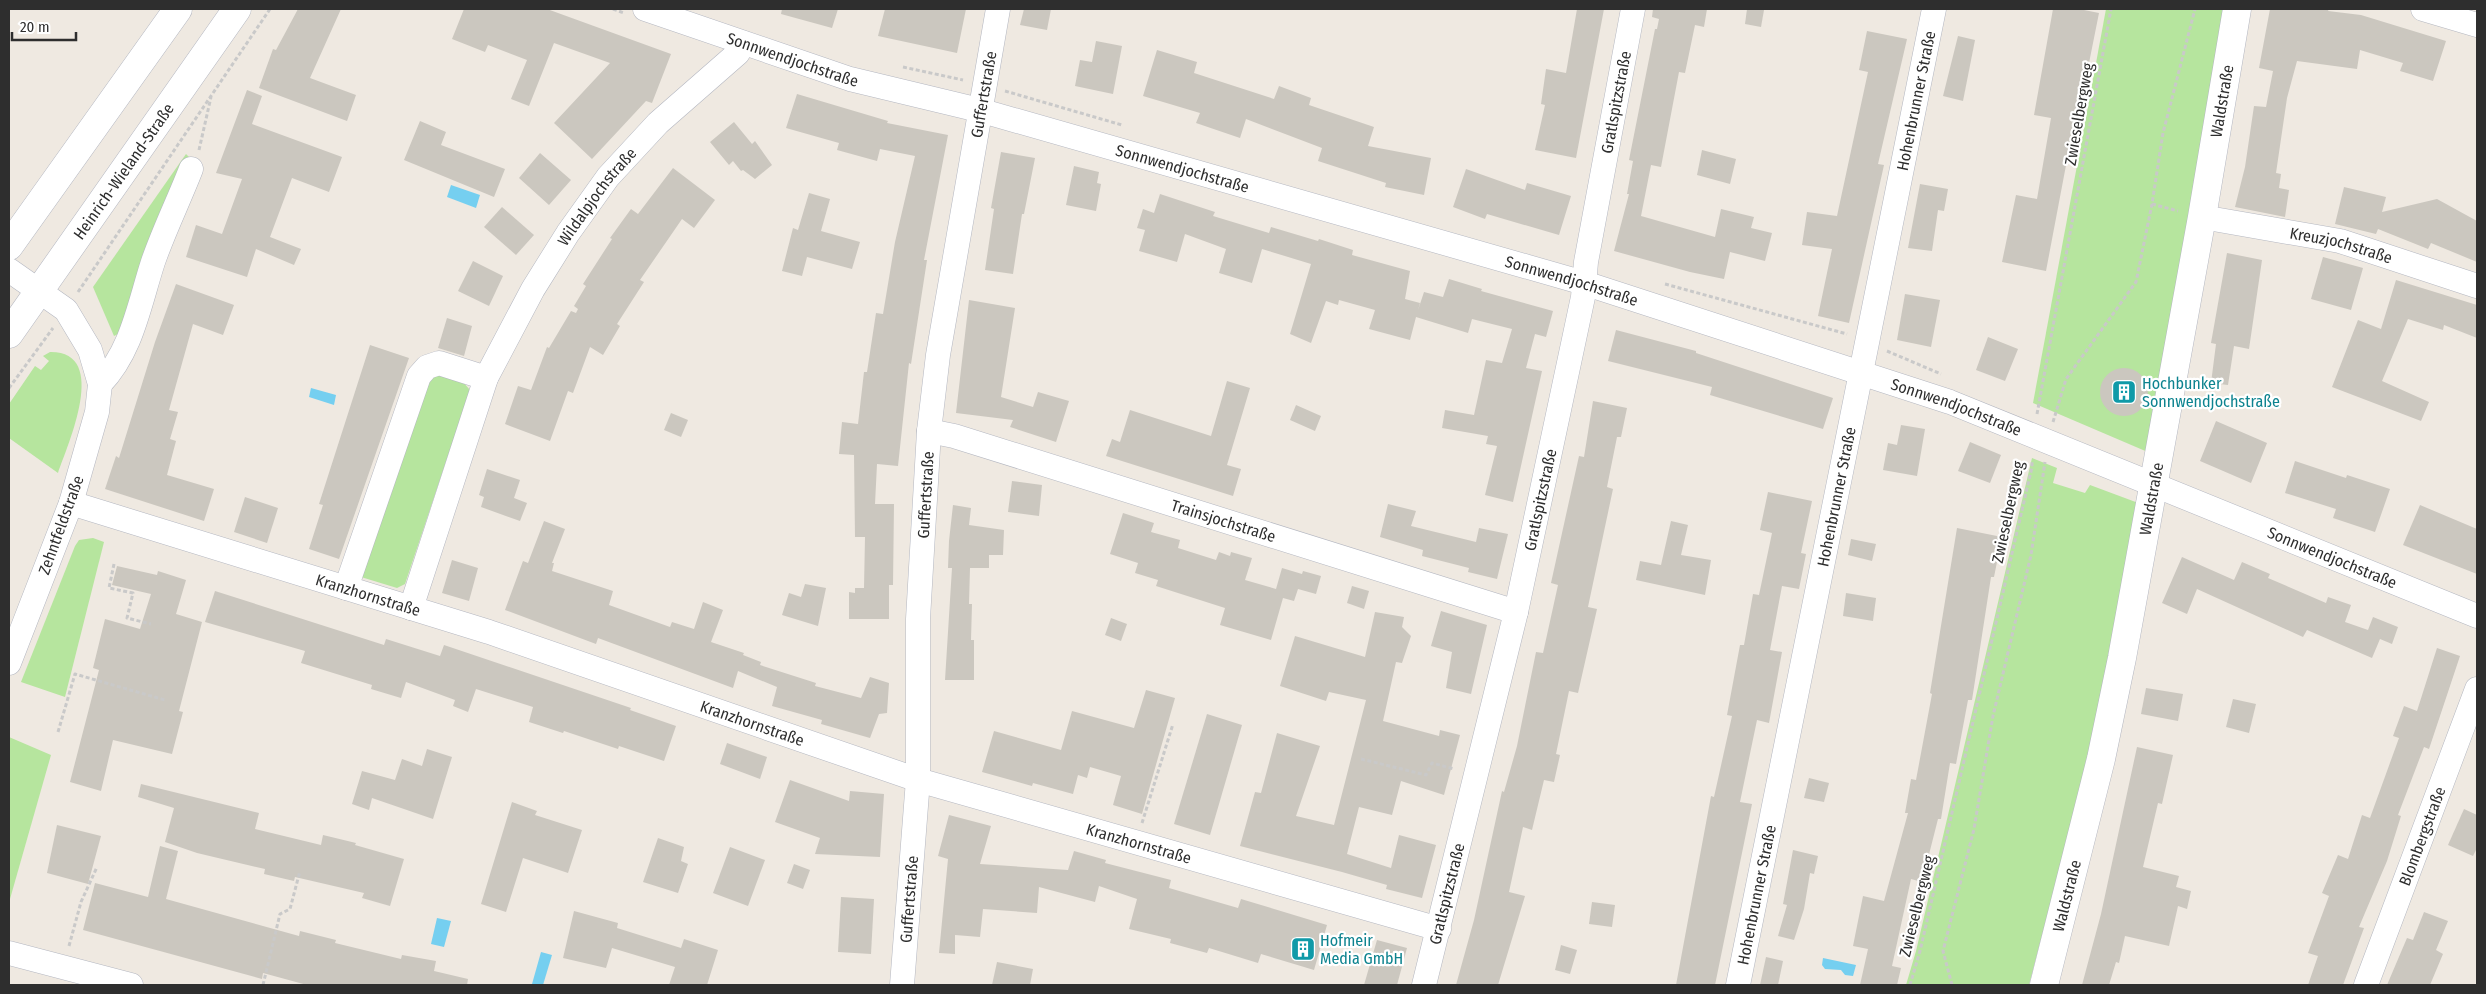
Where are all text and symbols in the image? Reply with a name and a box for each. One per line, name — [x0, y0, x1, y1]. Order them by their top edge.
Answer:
scale bar — [12, 10, 76, 42]
text: 20 m — [20, 18, 50, 36]
street label: Sonnwendjochstraße — [724, 28, 860, 90]
street label: Hohenbrunner Straße — [1892, 29, 1939, 172]
street label: Gratlspitzstraße — [1597, 49, 1635, 155]
street label: Guffertstraße — [966, 50, 1000, 139]
street label: Zwieselbergweg — [2061, 61, 2097, 167]
street label: Waldstraße — [2206, 63, 2237, 139]
street label: Heinrich-Wieland-Straße — [69, 99, 178, 243]
street label: Sonnwendjochstraße — [1114, 140, 1252, 196]
street label: Wildalpjochstraße — [553, 143, 640, 249]
street label: Kreuzjochstraße — [2288, 223, 2395, 267]
street label: Sonnwendjochstraße — [1503, 251, 1641, 310]
street label: Sonnwendjochstraße — [1889, 374, 2025, 440]
place label: Hochbunker Sonnwendjochstraße — [2142, 374, 2280, 411]
building icon: Hochbunker Sonnwendjochstraße — [2111, 379, 2137, 405]
street label: Hohenbrunner Straße — [1813, 425, 1859, 568]
street label: Gratlspitzstraße — [1520, 447, 1560, 552]
street label: Guffertstraße — [913, 451, 937, 539]
street label: Zwieselbergweg — [1988, 459, 2028, 565]
street label: Waldstraße — [2135, 461, 2167, 537]
street label: Zehntfeldstraße — [34, 473, 88, 577]
street label: Trainsjochstraße — [1169, 495, 1278, 546]
street label: Sonnwendjochstraße — [2265, 522, 2400, 592]
street label: Kranzhornstraße — [314, 570, 423, 620]
street label: Kranzhornstraße — [698, 696, 807, 750]
street label: Blombergstraße — [2395, 784, 2449, 888]
street label: Kranzhornstraße — [1084, 819, 1194, 867]
street label: Hohenbrunner Straße — [1733, 823, 1779, 966]
street label: Gratlspitzstraße — [1425, 841, 1468, 946]
street label: Zwieselbergweg — [1895, 853, 1939, 959]
street label: Guffertstraße — [896, 855, 922, 944]
street label: Waldstraße — [2048, 858, 2085, 934]
place label: Hofmeir Media GmbH — [1320, 931, 1403, 968]
building icon: Hofmeir Media GmbH — [1290, 936, 1316, 962]

